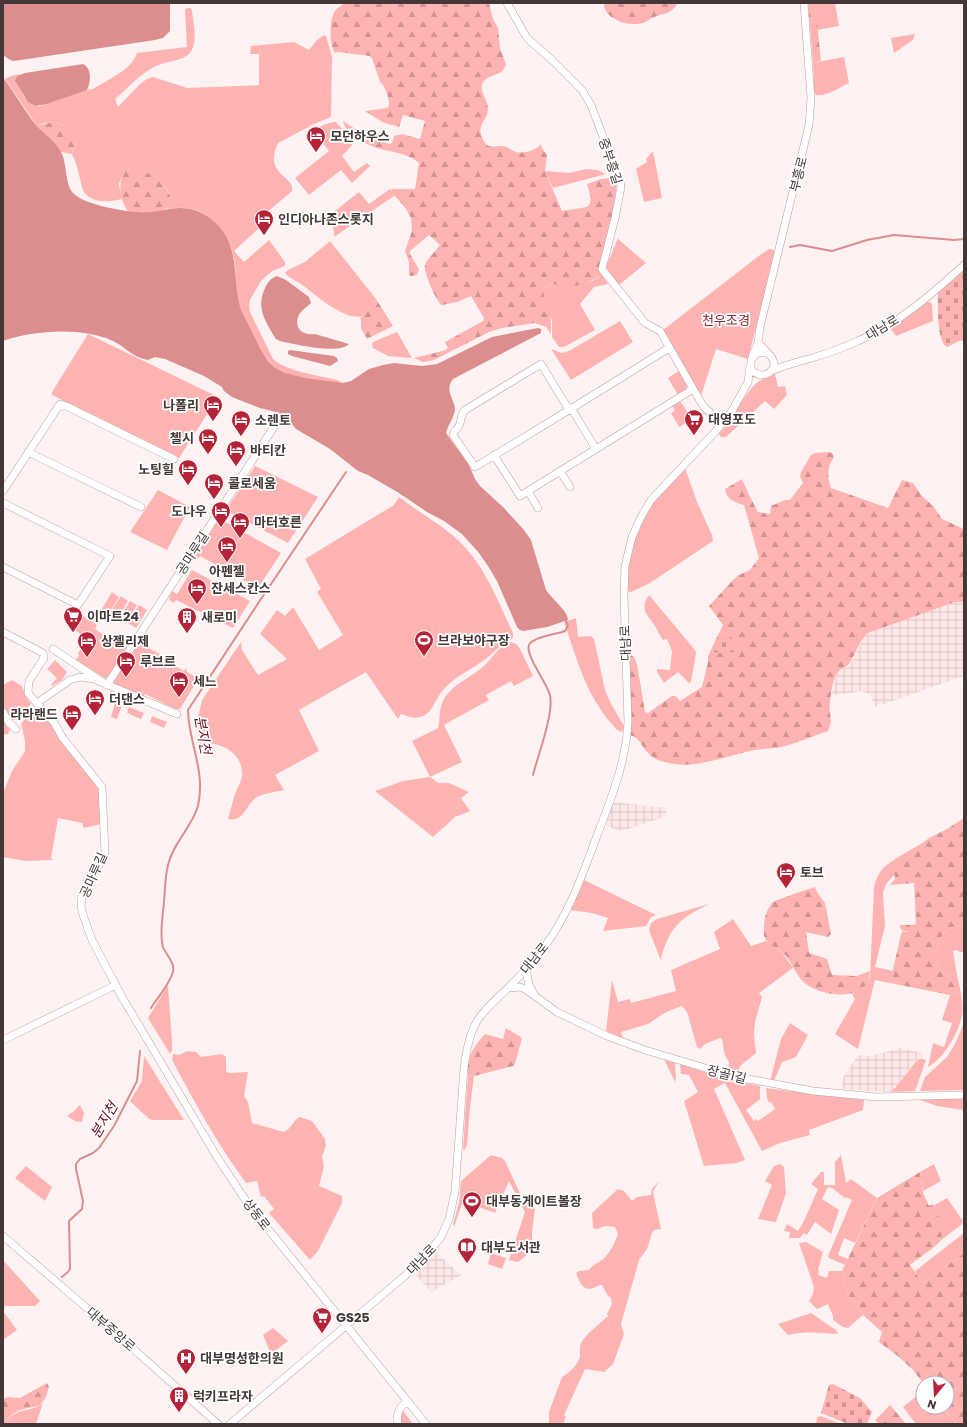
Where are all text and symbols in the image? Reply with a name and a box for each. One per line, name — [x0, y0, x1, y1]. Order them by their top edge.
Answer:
hotel icon: 모던하우스 — [305, 125, 327, 153]
place label: 모던하우스 — [330, 127, 390, 146]
street label: 중부흥길 — [594, 135, 627, 187]
street label: 부흥로 — [785, 154, 812, 194]
hotel icon: 인디아나존스롯지 — [253, 208, 275, 236]
place label: 인디아나존스롯지 — [278, 210, 374, 229]
street label: 대남로 — [862, 310, 903, 345]
park label: 천우조경 — [702, 311, 750, 330]
hotel icon: 나폴리 — [202, 394, 224, 422]
place label: 나폴리 — [163, 396, 199, 415]
supermarket icon: 대영포도 — [683, 408, 705, 436]
hotel icon: 소렌토 — [230, 409, 252, 437]
place label: 대영포도 — [708, 410, 756, 429]
place label: 소렌토 — [255, 411, 291, 430]
hotel icon: 첼시 — [197, 427, 219, 455]
place label: 첼시 — [170, 429, 194, 448]
hotel icon: 바티칸 — [225, 439, 247, 467]
place label: 바티칸 — [250, 441, 286, 460]
hotel icon: 노팅힐 — [177, 458, 199, 486]
place label: 노팅힐 — [138, 460, 174, 479]
hotel icon: 콜로세움 — [203, 472, 225, 500]
place label: 콜로세움 — [228, 474, 276, 493]
hotel icon: 도나우 — [210, 500, 232, 528]
place label: 도나우 — [171, 502, 207, 521]
hotel icon: 마터호른 — [229, 511, 251, 539]
place label: 마터호른 — [254, 513, 302, 532]
street label: 공마루길 — [171, 528, 213, 579]
hotel icon: 아펜젤 — [216, 535, 238, 563]
place label: 아펜젤 — [209, 562, 245, 581]
hotel icon: 잔세스칸스 — [186, 577, 208, 605]
place label: 잔세스칸스 — [211, 579, 271, 598]
supermarket icon: 이마트24 — [62, 605, 84, 633]
building icon: 새로미 — [176, 606, 198, 634]
place label: 이마트24 — [87, 607, 139, 626]
place label: 새로미 — [201, 608, 237, 627]
street label: 대남로 — [615, 625, 636, 661]
sports icon: 브라보야구장 — [413, 629, 435, 657]
hotel icon: 상젤리제 — [76, 630, 98, 658]
place label: 브라보야구장 — [438, 631, 510, 650]
place label: 상젤리제 — [101, 632, 149, 651]
hotel icon: 루브르 — [115, 650, 137, 678]
place label: 루브르 — [140, 652, 176, 671]
hotel icon: 세느 — [168, 670, 190, 698]
place label: 세느 — [193, 672, 217, 691]
hotel icon: 더댄스 — [84, 688, 106, 716]
place label: 더댄스 — [109, 690, 145, 709]
hotel icon: 라라랜드 — [61, 703, 83, 731]
place label: 라라랜드 — [10, 705, 58, 724]
water label: 분지천 — [190, 714, 216, 757]
street label: 공마루길 — [75, 849, 112, 901]
hotel icon: 토브 — [775, 861, 797, 889]
place label: 토브 — [800, 863, 824, 882]
street label: 대남로 — [516, 938, 553, 978]
street label: 장골1길 — [705, 1060, 749, 1089]
water label: 분지천 — [85, 1097, 123, 1142]
sports icon: 대부동게이트볼장 — [461, 1190, 483, 1218]
place label: 대부동게이트볼장 — [486, 1192, 582, 1211]
street label: 상동로 — [238, 1194, 275, 1234]
library icon: 대부도서관 — [456, 1236, 478, 1264]
place label: 대부도서관 — [481, 1238, 541, 1257]
street label: 대남로 — [402, 1240, 441, 1279]
street label: 대부중앙로 — [82, 1303, 139, 1356]
supermarket icon: GS25 — [311, 1306, 333, 1334]
place label: GS25 — [336, 1308, 370, 1327]
hospital icon: 대부명성한의원 — [175, 1347, 197, 1375]
place label: 대부명성한의원 — [200, 1349, 284, 1368]
north arrow — [915, 1375, 955, 1415]
building icon: 럭키프라자 — [168, 1385, 190, 1413]
place label: 럭키프라자 — [193, 1387, 253, 1406]
text: N — [925, 1396, 938, 1413]

